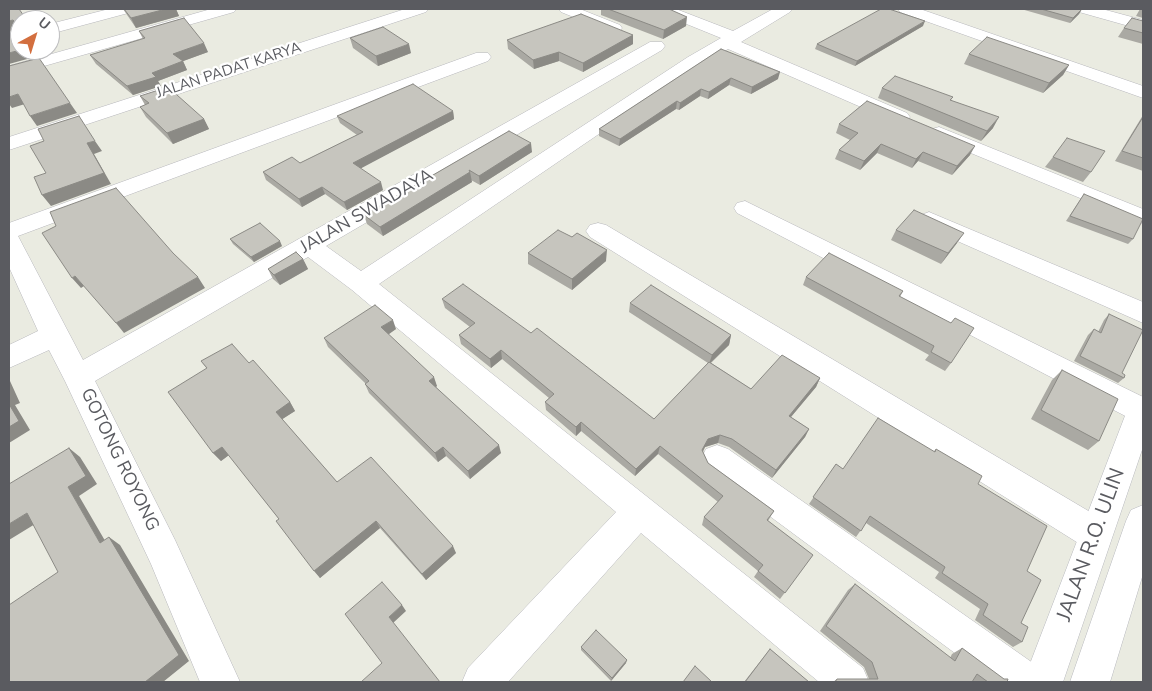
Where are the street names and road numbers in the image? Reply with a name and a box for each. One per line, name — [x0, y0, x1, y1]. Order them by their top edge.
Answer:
street label: JALAN PADAT KARYA — [154, 39, 304, 103]
street label: JALAN SWADAYA — [297, 165, 437, 259]
street label: GOTONG ROYONG — [75, 385, 163, 535]
street label: JALAN R.O. ULIN — [1053, 465, 1131, 625]

